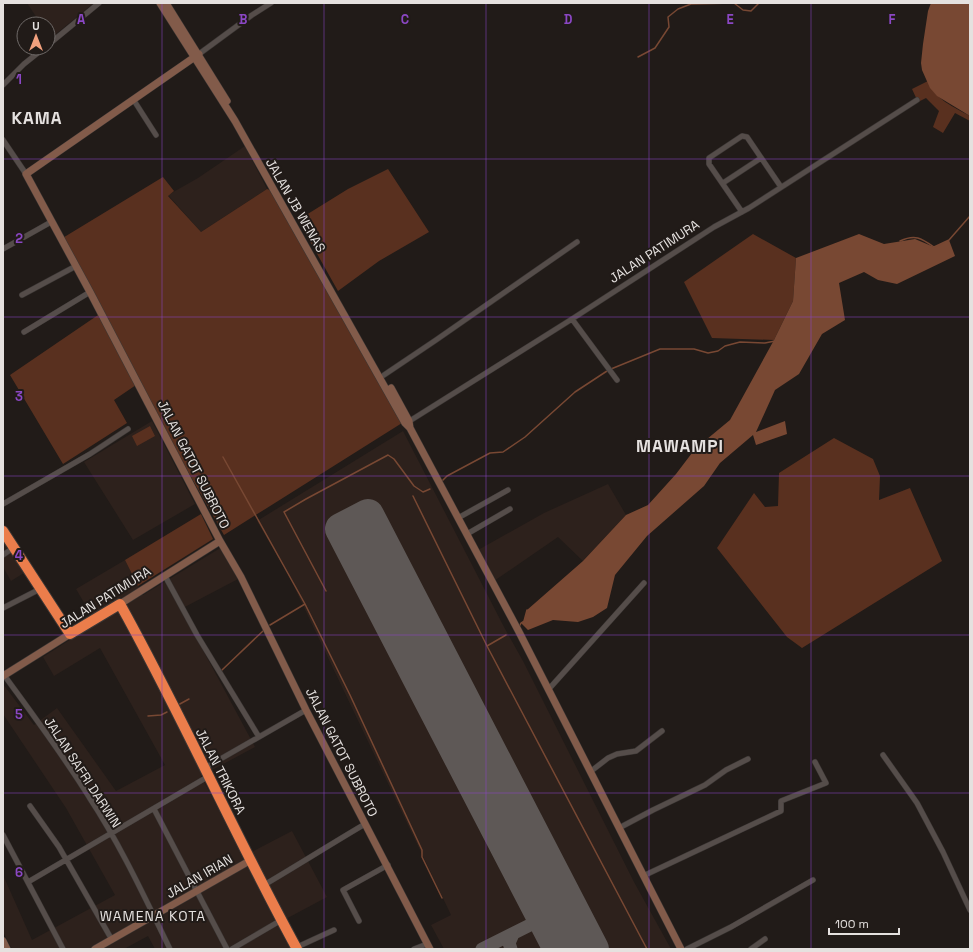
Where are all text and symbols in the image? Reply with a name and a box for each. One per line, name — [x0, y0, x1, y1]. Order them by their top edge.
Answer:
text: A — [77, 11, 86, 28]
text: B — [239, 11, 248, 28]
text: C — [401, 11, 409, 28]
text: D — [564, 11, 573, 28]
text: E — [726, 11, 734, 28]
text: F — [889, 11, 896, 28]
north arrow — [16, 16, 56, 56]
text: U — [32, 19, 40, 33]
text: 1 — [16, 71, 22, 88]
district label: KAMA — [11, 107, 63, 129]
street label: JALAN JB WENAS — [262, 155, 329, 255]
street label: JALAN PATIMURA — [606, 216, 703, 287]
text: 2 — [15, 230, 23, 247]
text: 3 — [15, 388, 23, 405]
street label: JALAN GATOT SUBROTO — [154, 397, 233, 532]
district label: MAWAMPI — [636, 435, 724, 457]
text: 4 — [15, 547, 23, 564]
street label: JALAN PATIMURA — [57, 563, 154, 632]
street label: JALAN GATOT SUBROTO — [302, 685, 381, 820]
text: 5 — [15, 706, 23, 723]
street label: JALAN SAFRI DARWIN — [40, 714, 125, 831]
street label: JALAN TRIKORA — [192, 725, 249, 817]
street label: JALAN IRIAN — [163, 851, 236, 902]
text: 6 — [15, 864, 23, 881]
district label: WAMENA KOTA — [100, 907, 206, 925]
scale bar — [829, 910, 899, 936]
text: 100 m — [835, 916, 869, 932]

